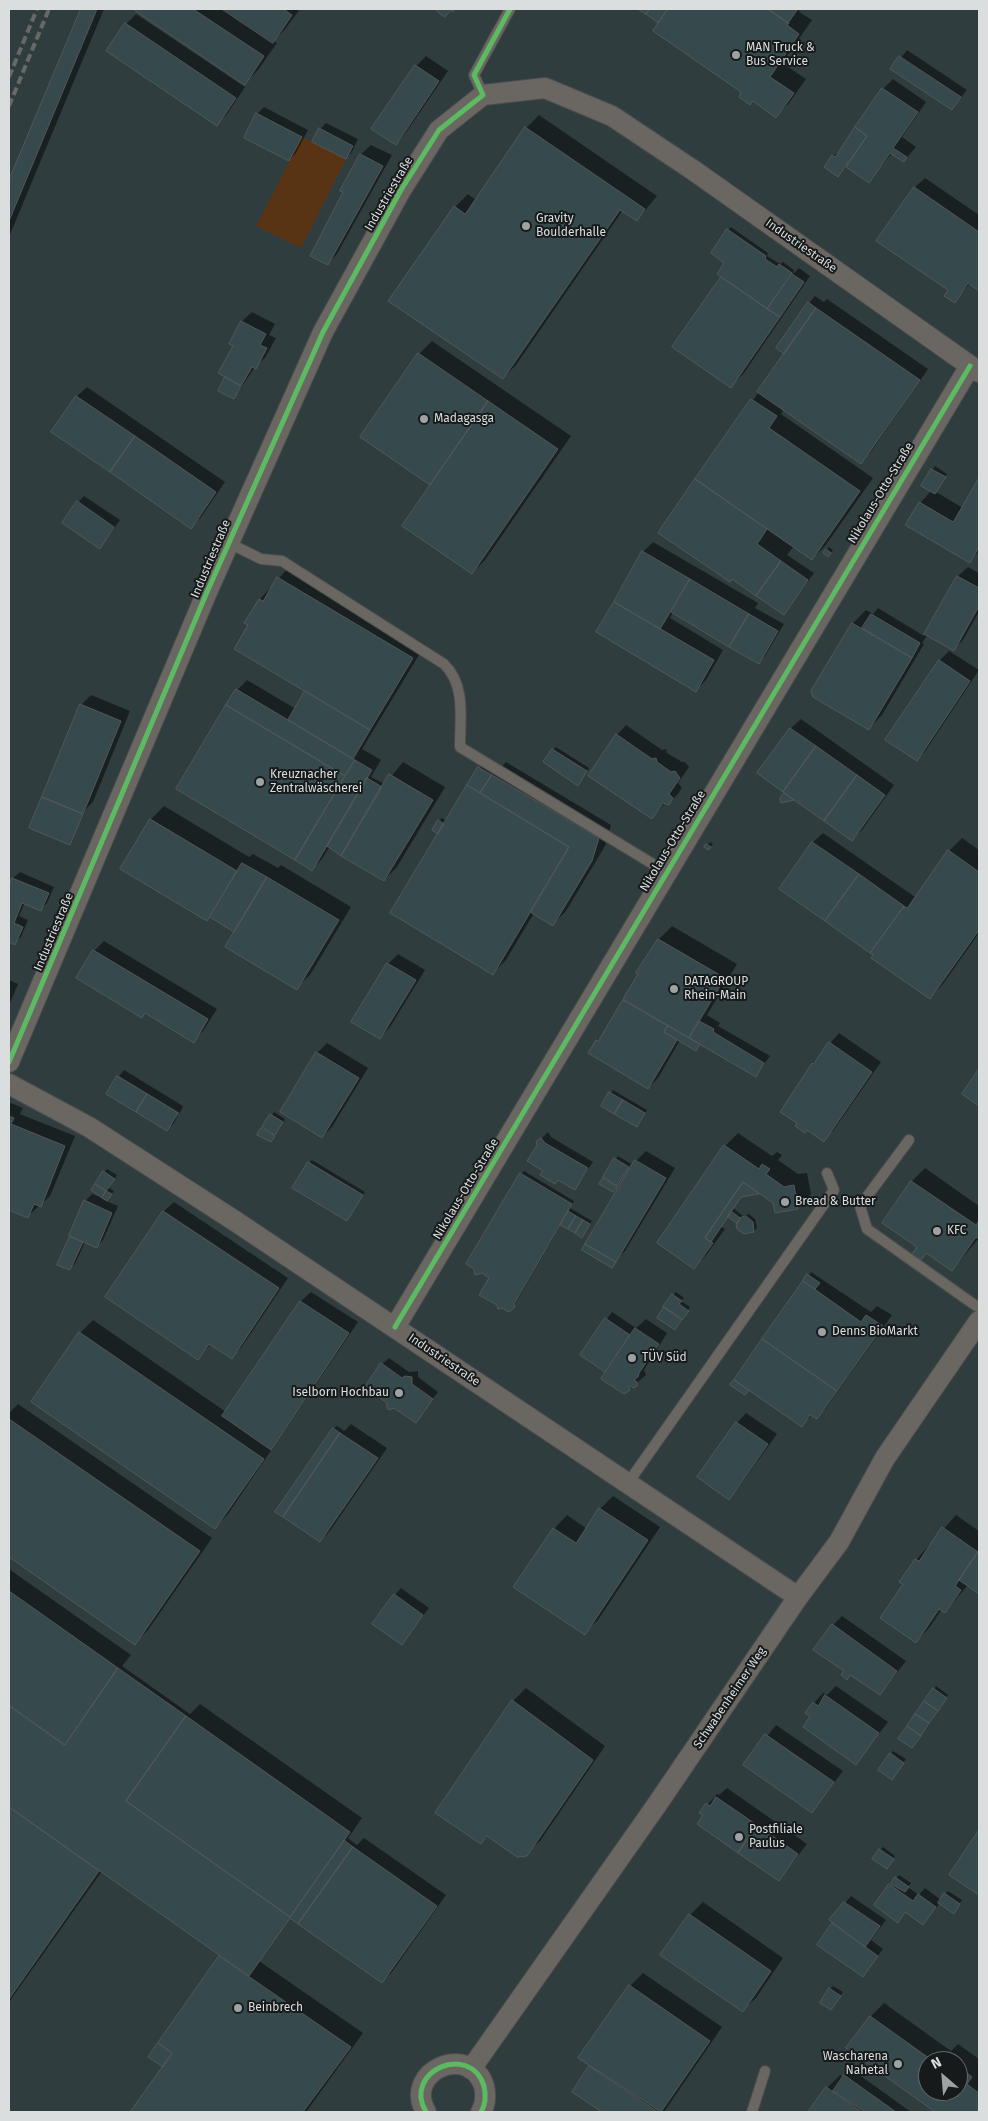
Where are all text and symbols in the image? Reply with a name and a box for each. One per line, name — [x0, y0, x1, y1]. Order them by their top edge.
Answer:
place label: MAN Truck & Bus Service — [746, 41, 815, 69]
marker: MAN Truck & Bus Service — [730, 49, 742, 61]
street label: Industriestraße — [362, 154, 416, 234]
place label: Gravity Boulderhalle — [536, 212, 606, 240]
street label: Industriestraße — [763, 216, 839, 276]
marker: Gravity Boulderhalle — [520, 220, 532, 232]
place label: Madagasga — [434, 412, 494, 426]
marker: Madagasga — [418, 413, 430, 425]
street label: Nikolaus-Otto-Straße — [845, 440, 917, 546]
street label: Industriestraße — [188, 518, 234, 600]
place label: Kreuznacher Zentralwäscherei — [270, 768, 362, 796]
marker: Kreuznacher Zentralwäscherei — [254, 776, 266, 788]
street label: Nikolaus-Otto-Straße — [637, 788, 709, 894]
street label: Industriestraße — [31, 891, 77, 973]
place label: DATAGROUP Rhein-Main — [684, 975, 748, 1003]
marker: DATAGROUP Rhein-Main — [668, 983, 680, 995]
street label: Nikolaus-Otto-Straße — [430, 1136, 502, 1242]
place label: Bread & Butter — [795, 1195, 876, 1209]
marker: Bread & Butter — [779, 1196, 791, 1208]
place label: KFC — [947, 1224, 966, 1238]
marker: KFC — [931, 1225, 943, 1237]
place label: Denns BioMarkt — [832, 1325, 918, 1339]
marker: Denns BioMarkt — [816, 1326, 828, 1338]
street label: Industriestraße — [405, 1331, 483, 1389]
place label: TÜV Süd — [642, 1351, 687, 1365]
marker: TÜV Süd — [626, 1352, 638, 1364]
place label: Iselborn Hochbau — [292, 1386, 389, 1400]
marker: Iselborn Hochbau — [393, 1387, 405, 1399]
street label: Schwabenheimer Weg — [691, 1645, 769, 1751]
place label: Postfiliale Paulus — [749, 1823, 803, 1851]
marker: Postfiliale Paulus — [733, 1831, 745, 1843]
place label: Beinbrech — [248, 2001, 303, 2015]
marker: Beinbrech — [232, 2002, 244, 2014]
place label: Wascharena Nahetal — [823, 2050, 888, 2078]
north arrow — [918, 2051, 968, 2101]
text: N — [928, 2053, 944, 2073]
marker: Wascharena Nahetal — [892, 2058, 904, 2070]

